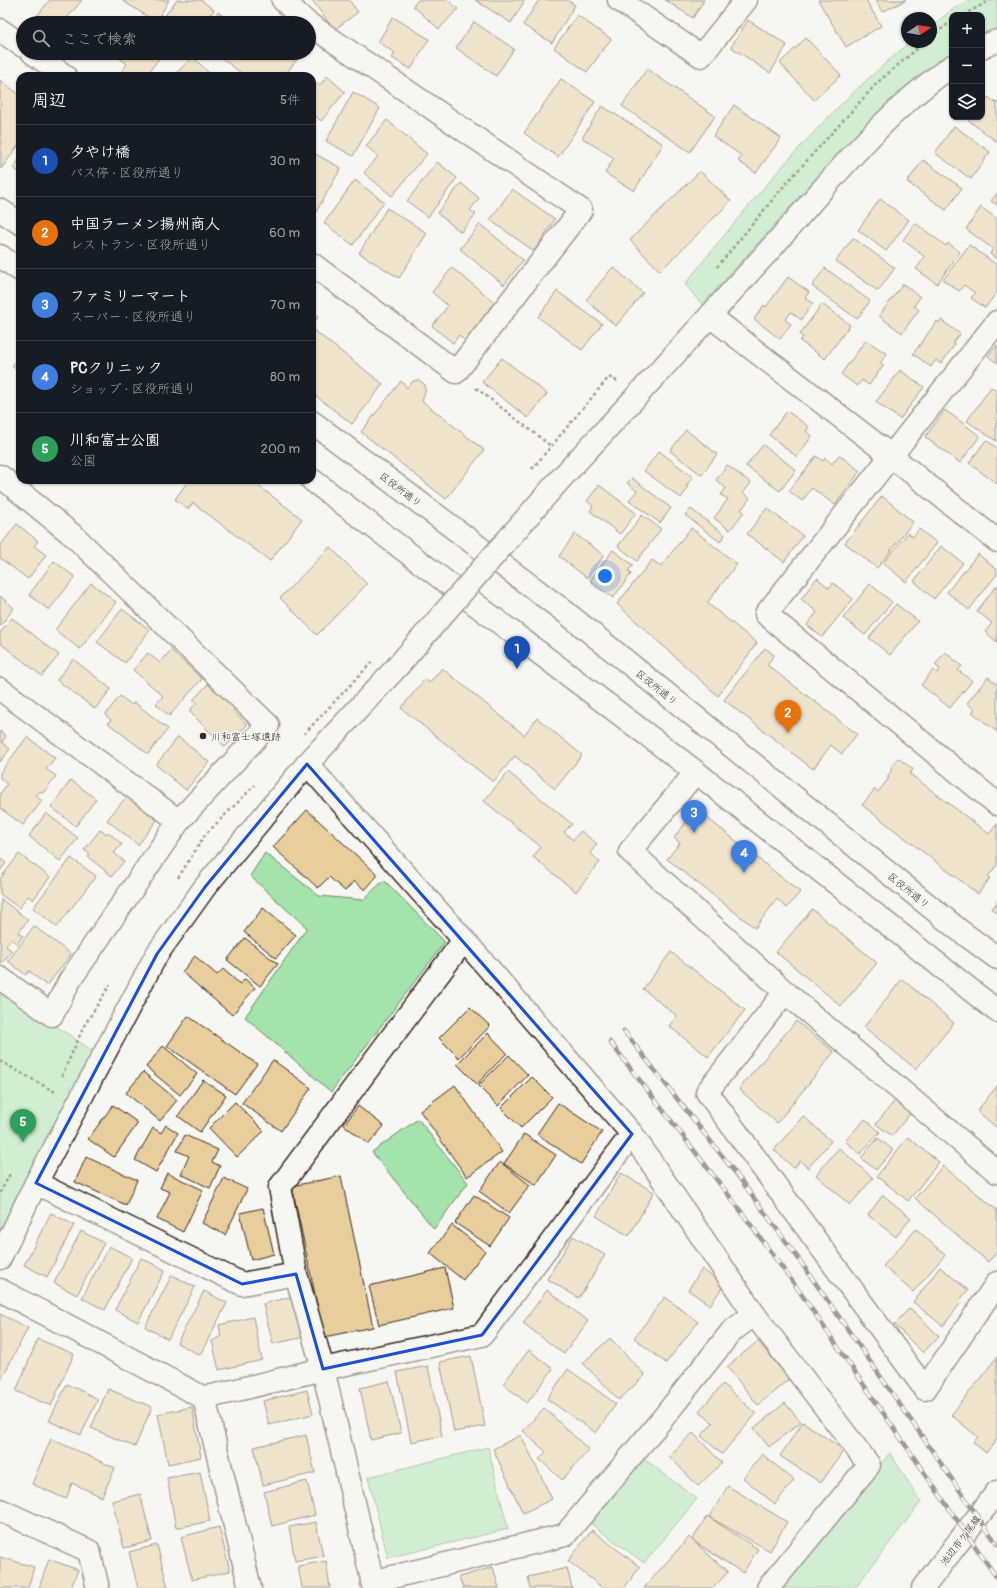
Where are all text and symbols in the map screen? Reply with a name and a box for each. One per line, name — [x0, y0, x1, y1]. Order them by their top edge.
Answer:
north arrow — [901, 12, 937, 48]
map controls — [949, 12, 985, 120]
button: + — [949, 12, 985, 48]
search box — [16, 16, 316, 60]
icon: search — [30, 27, 52, 49]
text: ここで検索 — [62, 30, 137, 49]
button: − — [949, 48, 985, 84]
button: layers — [949, 84, 985, 120]
text: 周辺 — [32, 90, 66, 111]
text: 5件 — [280, 92, 300, 108]
text: 夕やけ橋 — [70, 143, 130, 162]
text: 1 — [42, 153, 48, 169]
text: 30 m — [270, 153, 300, 169]
text: バス停 · 区役所通り — [70, 165, 184, 181]
text: 中国ラーメン揚州商人 — [70, 215, 220, 234]
text: 2 — [41, 225, 49, 241]
text: 60 m — [269, 225, 300, 241]
text: レストラン · 区役所通り — [70, 237, 211, 253]
text: ファミリーマート — [70, 287, 191, 306]
text: 3 — [41, 297, 49, 313]
text: 70 m — [270, 297, 300, 313]
text: スーパー · 区役所通り — [70, 309, 196, 325]
text: PCクリニック — [70, 359, 163, 378]
text: 4 — [41, 369, 49, 385]
text: 80 m — [270, 369, 300, 385]
text: ショップ · 区役所通り — [70, 381, 196, 397]
text: 川和富士公園 — [70, 431, 160, 450]
text: 5 — [41, 441, 49, 457]
text: 200 m — [261, 441, 300, 457]
text: 公園 — [70, 453, 96, 469]
street label: 区役所通り — [377, 470, 424, 510]
your location — [595, 566, 615, 586]
pin: 1 — [504, 636, 530, 669]
street label: 区役所通り — [633, 667, 680, 708]
pin: 2 — [775, 700, 801, 733]
marker: 川和富士塚遺跡 — [198, 731, 208, 741]
place label: 川和富士塚遺跡 — [211, 731, 281, 743]
pin: 3 — [681, 800, 707, 833]
pin: 4 — [731, 840, 757, 873]
street label: 区役所通り — [885, 870, 932, 911]
pin: 5 — [10, 1109, 36, 1142]
street label: 池辺市ケ尾線 — [938, 1513, 984, 1568]

